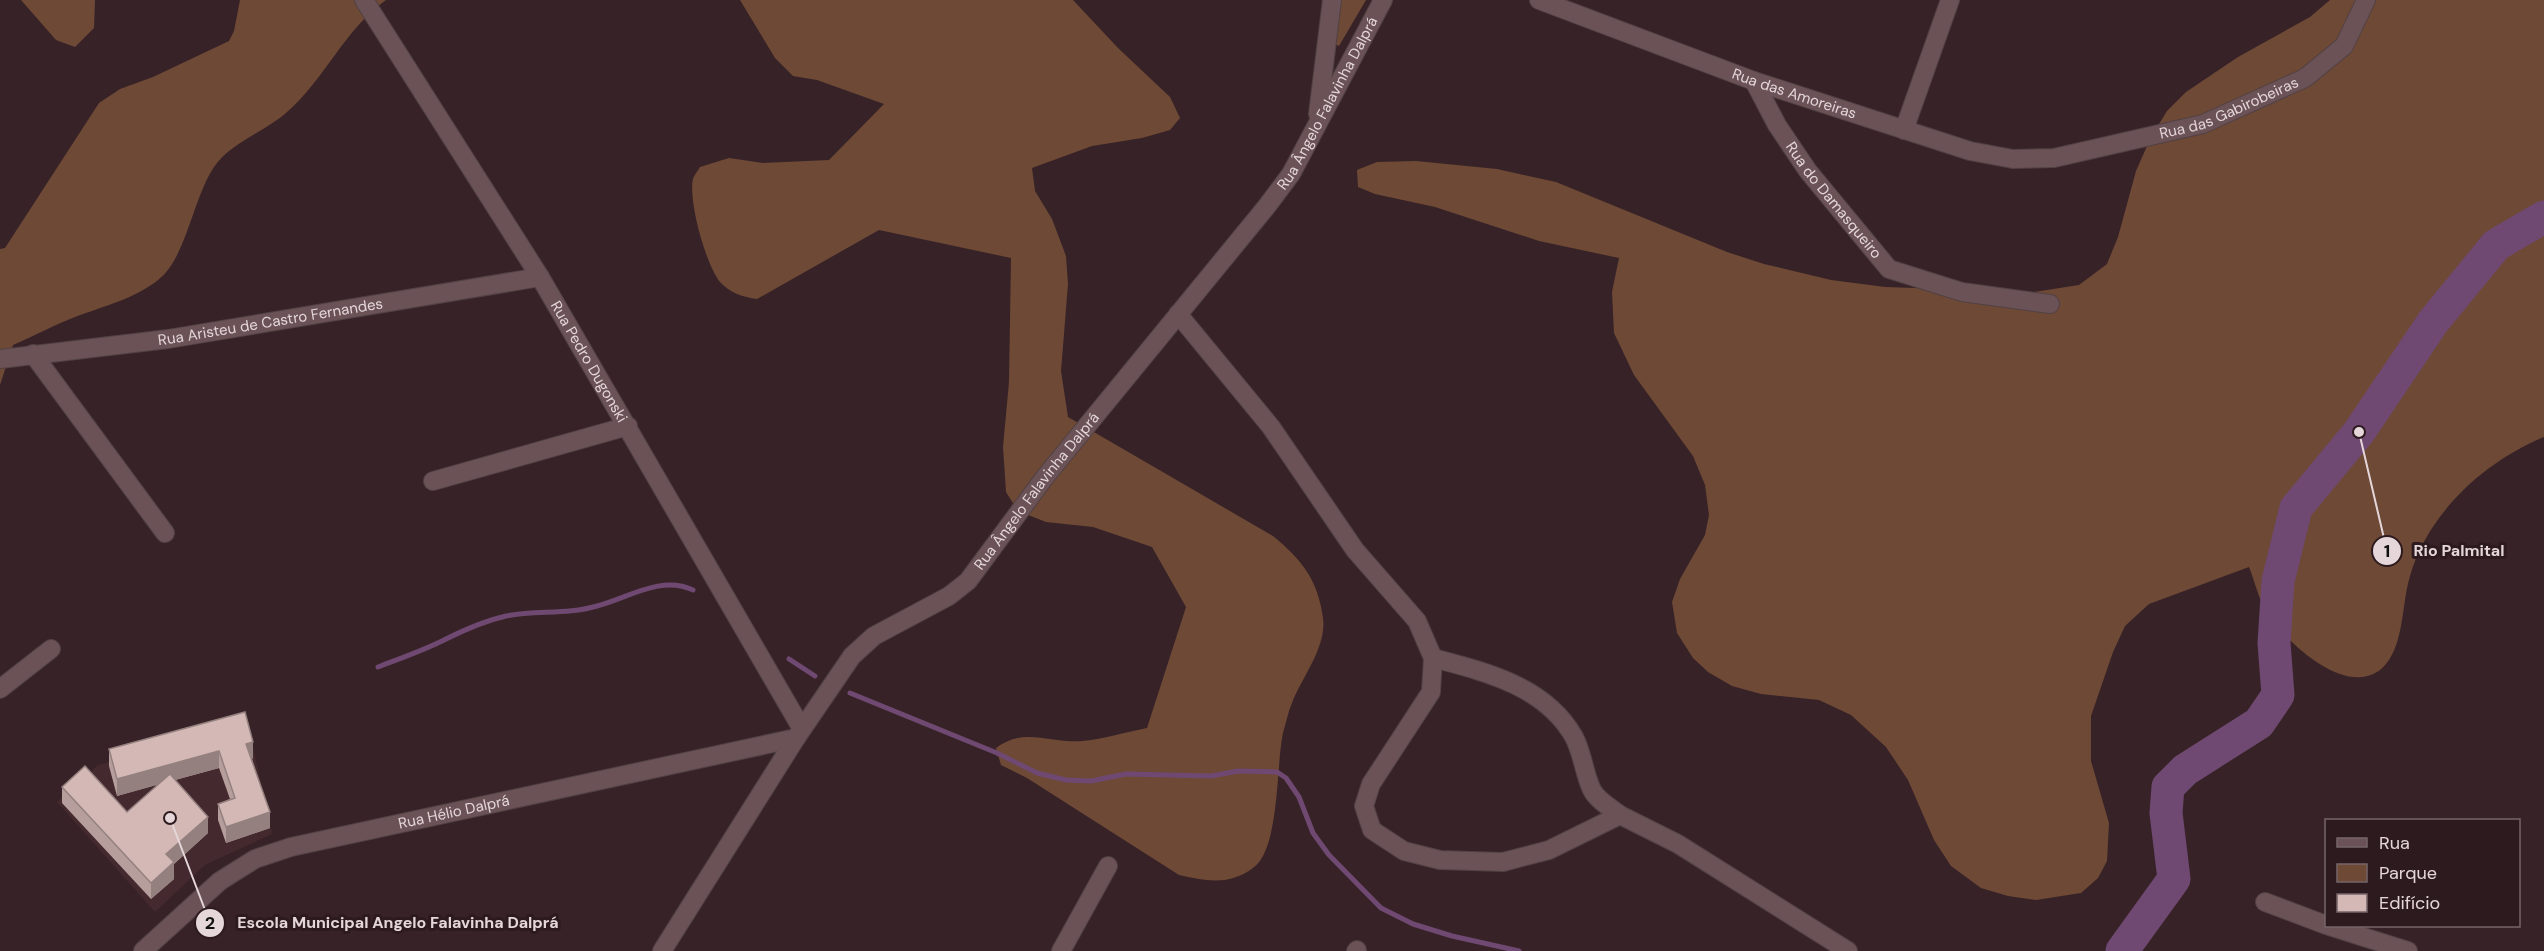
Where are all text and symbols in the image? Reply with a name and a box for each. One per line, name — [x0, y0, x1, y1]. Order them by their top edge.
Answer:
street label: Rua Ângelo Falavinha Dalprá — [1272, 13, 1382, 194]
street label: Rua das Amoreiras — [1729, 64, 1859, 124]
street label: Rua das Gabirobeiras — [2157, 72, 2302, 144]
street label: Rua do Damasqueiro — [1781, 138, 1886, 263]
street label: Rua Aristeu de Castro Fernandes — [157, 293, 384, 350]
street label: Rua Pedro Dugonski — [546, 297, 632, 426]
street label: Rua Ângelo Falavinha Dalprá — [970, 408, 1104, 574]
callout: Rio Palmital — [2372, 534, 2517, 568]
text: 1 — [2384, 539, 2390, 563]
text: Rio Palmital — [2414, 540, 2504, 561]
street label: Rua Hélio Dalprá — [396, 790, 511, 834]
legend — [2325, 819, 2520, 927]
text: Rua — [2379, 831, 2410, 855]
text: Parque — [2379, 861, 2437, 885]
text: Edifício — [2379, 891, 2440, 915]
callout: Escola Municipal Angelo Falavinha Dalprá — [195, 906, 571, 940]
text: 2 — [205, 911, 215, 935]
text: Escola Municipal Angelo Falavinha Dalprá — [237, 912, 559, 933]

